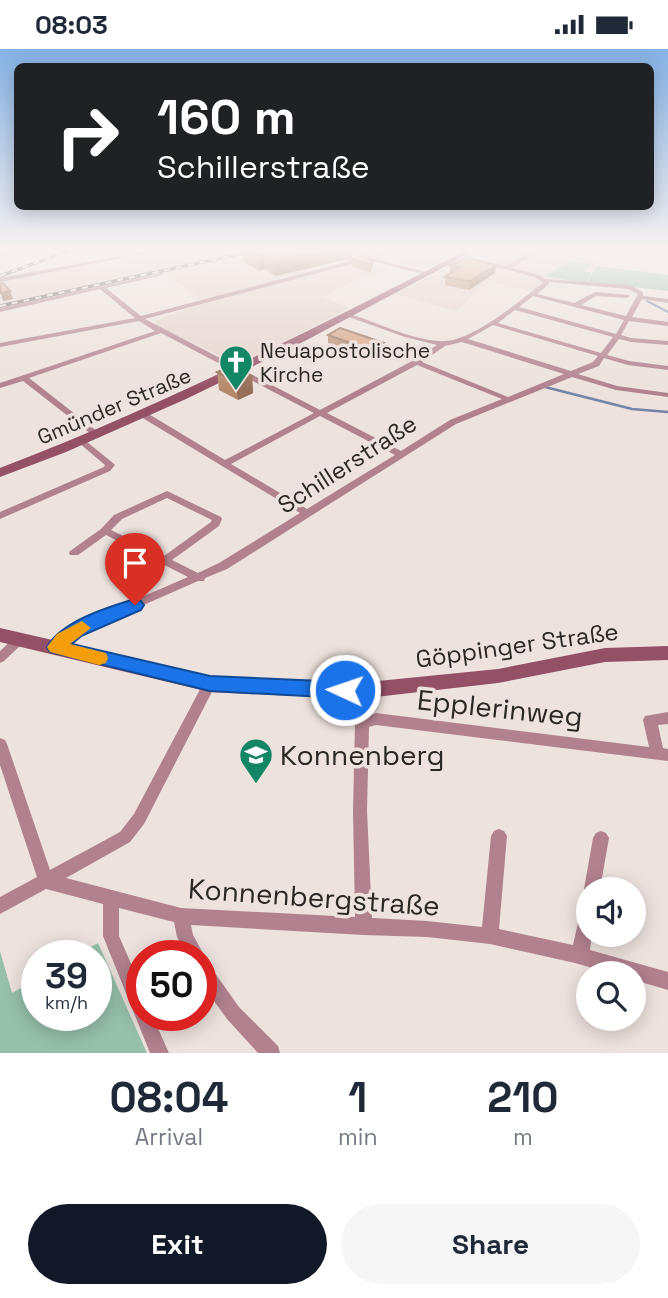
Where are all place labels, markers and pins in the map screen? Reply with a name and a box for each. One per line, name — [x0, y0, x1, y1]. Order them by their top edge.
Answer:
place label: Neuapostolische Kirche — [260, 337, 430, 388]
church icon: Neuapostolische Kirche — [217, 343, 255, 392]
pin — [105, 533, 165, 605]
school or university icon: Konnenberg — [237, 736, 275, 785]
place label: Konnenberg — [280, 737, 445, 773]

